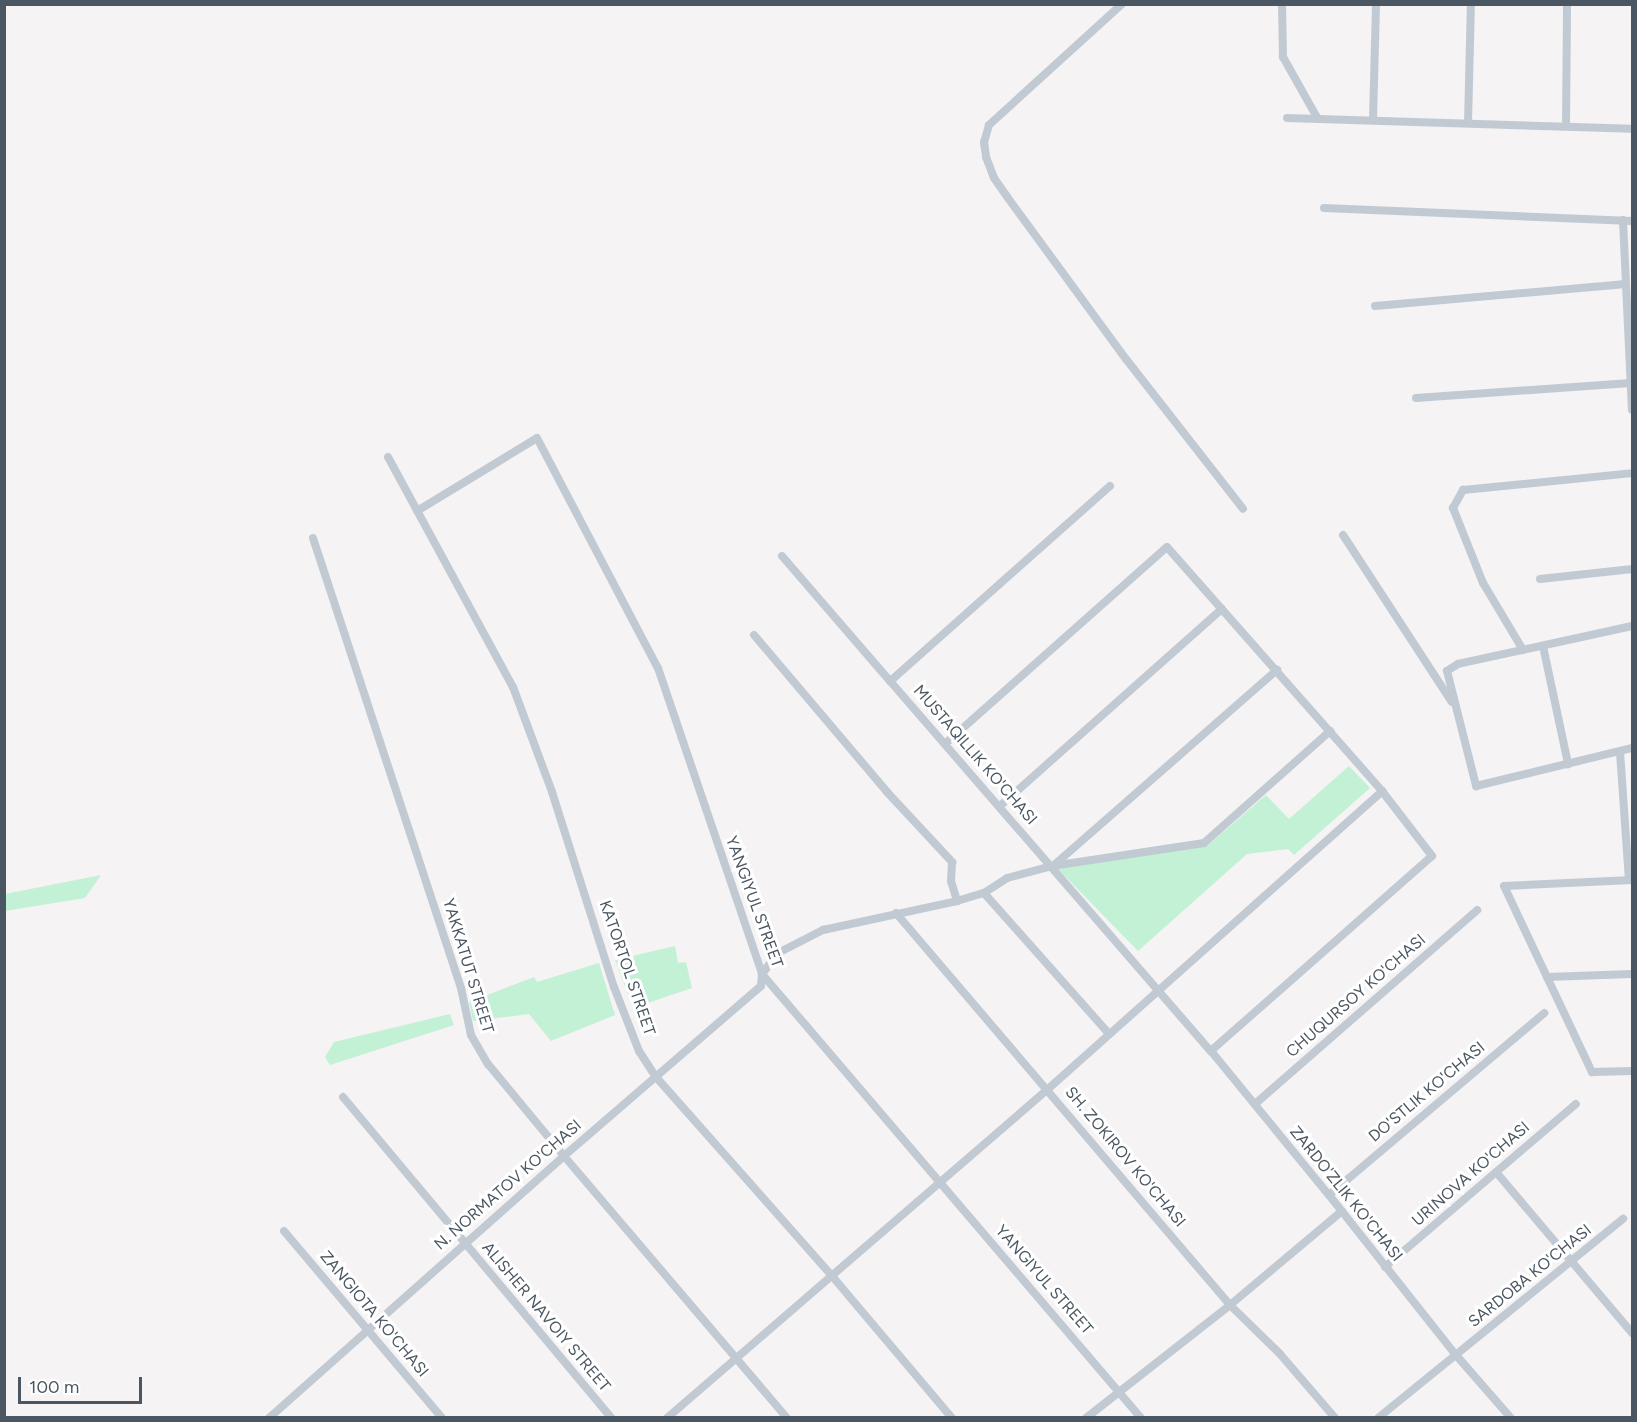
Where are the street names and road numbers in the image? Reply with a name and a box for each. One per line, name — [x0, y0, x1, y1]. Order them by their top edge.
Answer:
street label: MUSTAQILLIK KO'CHASI — [909, 681, 1041, 829]
street label: YANGIYUL STREET — [721, 833, 787, 971]
street label: YAKKATUT STREET — [438, 896, 498, 1036]
street label: KATORTOL STREET — [595, 898, 659, 1038]
street label: CHUQURSOY KO'CHASI — [1282, 930, 1430, 1062]
street label: DO'STLIK KO'CHASI — [1365, 1038, 1489, 1146]
street label: SH. ZOKIROV KO'CHASI — [1061, 1083, 1189, 1231]
street label: N. NORMATOV KO'CHASI — [430, 1116, 586, 1254]
street label: URINOVA KO'CHASI — [1408, 1118, 1534, 1230]
street label: ZARDO'ZLIK KO'CHASI — [1286, 1123, 1406, 1265]
street label: YANGIYUL STREET — [991, 1221, 1097, 1339]
street label: SARDOBA KO'CHASI — [1465, 1221, 1595, 1331]
street label: ALISHER NAVOIY STREET — [478, 1238, 614, 1396]
street label: ZANGIOTA KO'CHASI — [316, 1247, 432, 1381]

